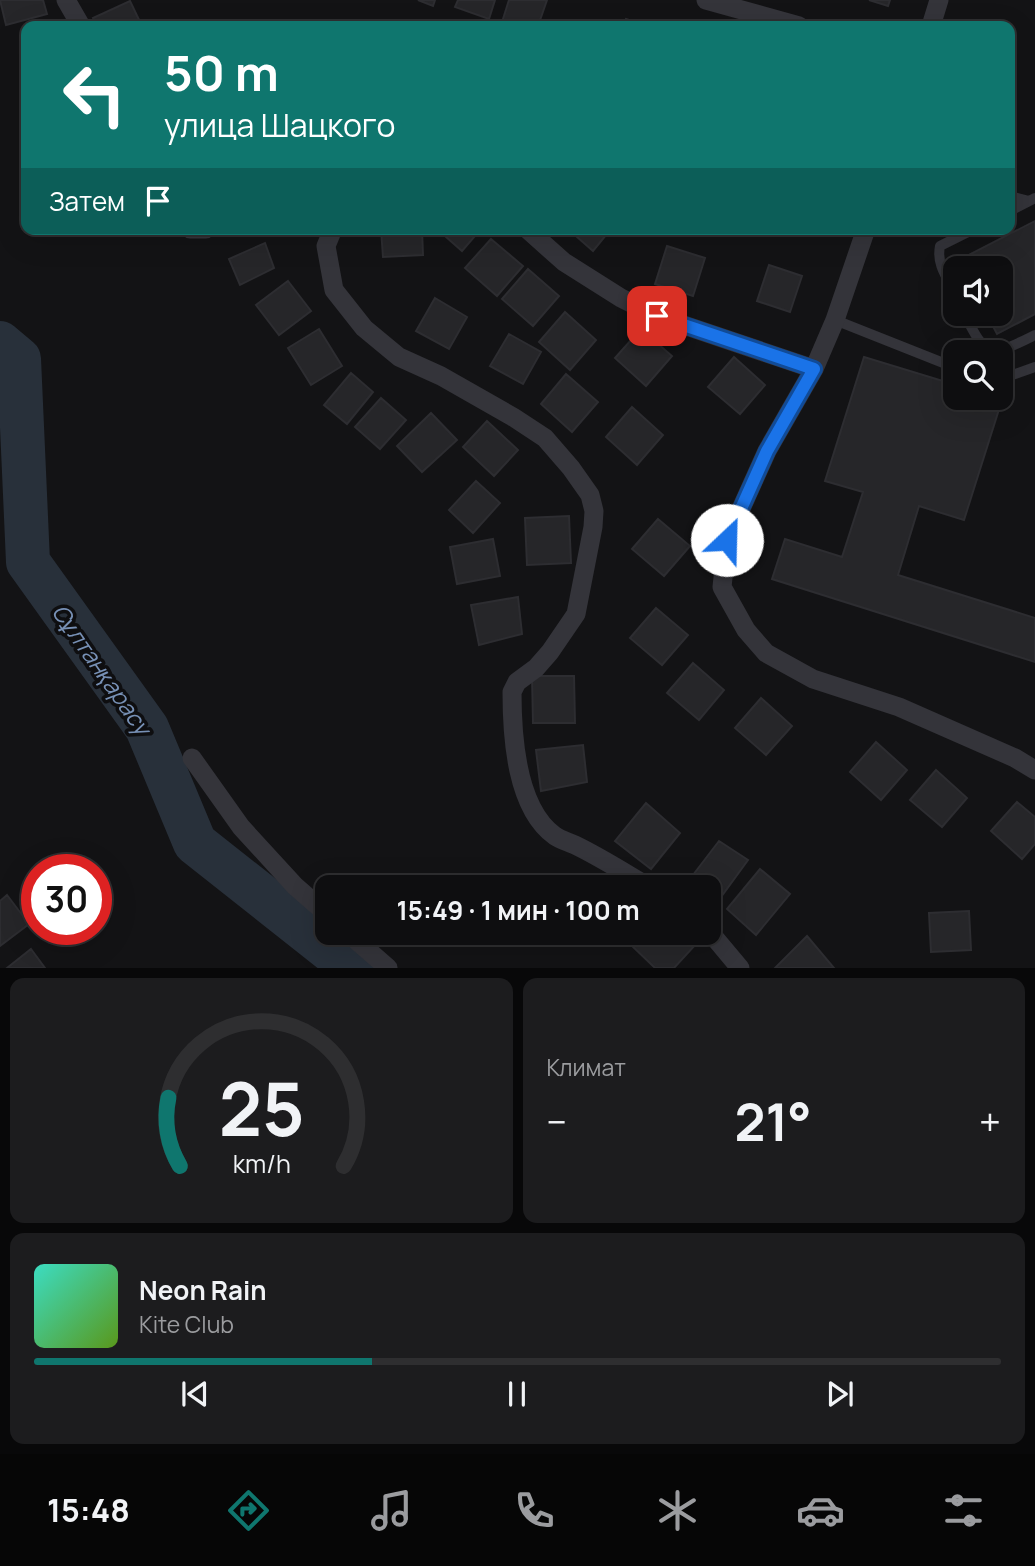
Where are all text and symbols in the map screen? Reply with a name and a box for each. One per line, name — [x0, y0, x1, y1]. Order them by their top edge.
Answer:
text: 50 m — [164, 39, 279, 106]
icon: left — [49, 49, 140, 140]
text: улица Шацкого — [164, 103, 395, 147]
icon: arrive — [139, 182, 177, 220]
text: Затем — [49, 183, 125, 219]
map controls — [943, 256, 1013, 410]
button: sound — [943, 256, 1013, 326]
pin — [627, 286, 687, 346]
icon: arrive — [638, 297, 676, 335]
button: search — [943, 340, 1013, 410]
position arrow — [690, 503, 764, 577]
water label: Сұлтанқарасу — [45, 597, 161, 743]
speed limit sign: 30 — [21, 854, 112, 945]
text: 15:49 · 1 мин · 100 m — [396, 892, 640, 928]
text: Климат — [547, 1051, 626, 1083]
text: 25 — [218, 1059, 304, 1159]
text: 21° — [734, 1086, 812, 1157]
text: − — [547, 1095, 567, 1147]
text: + — [979, 1095, 1001, 1147]
text: km/h — [232, 1146, 290, 1181]
text: Neon Rain — [139, 1272, 267, 1308]
text: Kite Club — [139, 1308, 234, 1340]
icon: previous — [176, 1375, 214, 1413]
icon: pause — [498, 1375, 536, 1413]
icon: next — [821, 1375, 859, 1413]
icon: directions — [224, 1486, 273, 1535]
icon: music — [367, 1486, 416, 1535]
icon: phone — [510, 1486, 559, 1535]
icon: climate — [653, 1486, 702, 1535]
icon: car — [796, 1486, 845, 1535]
icon: filters — [939, 1486, 988, 1535]
text: 15:48 — [47, 1488, 130, 1532]

